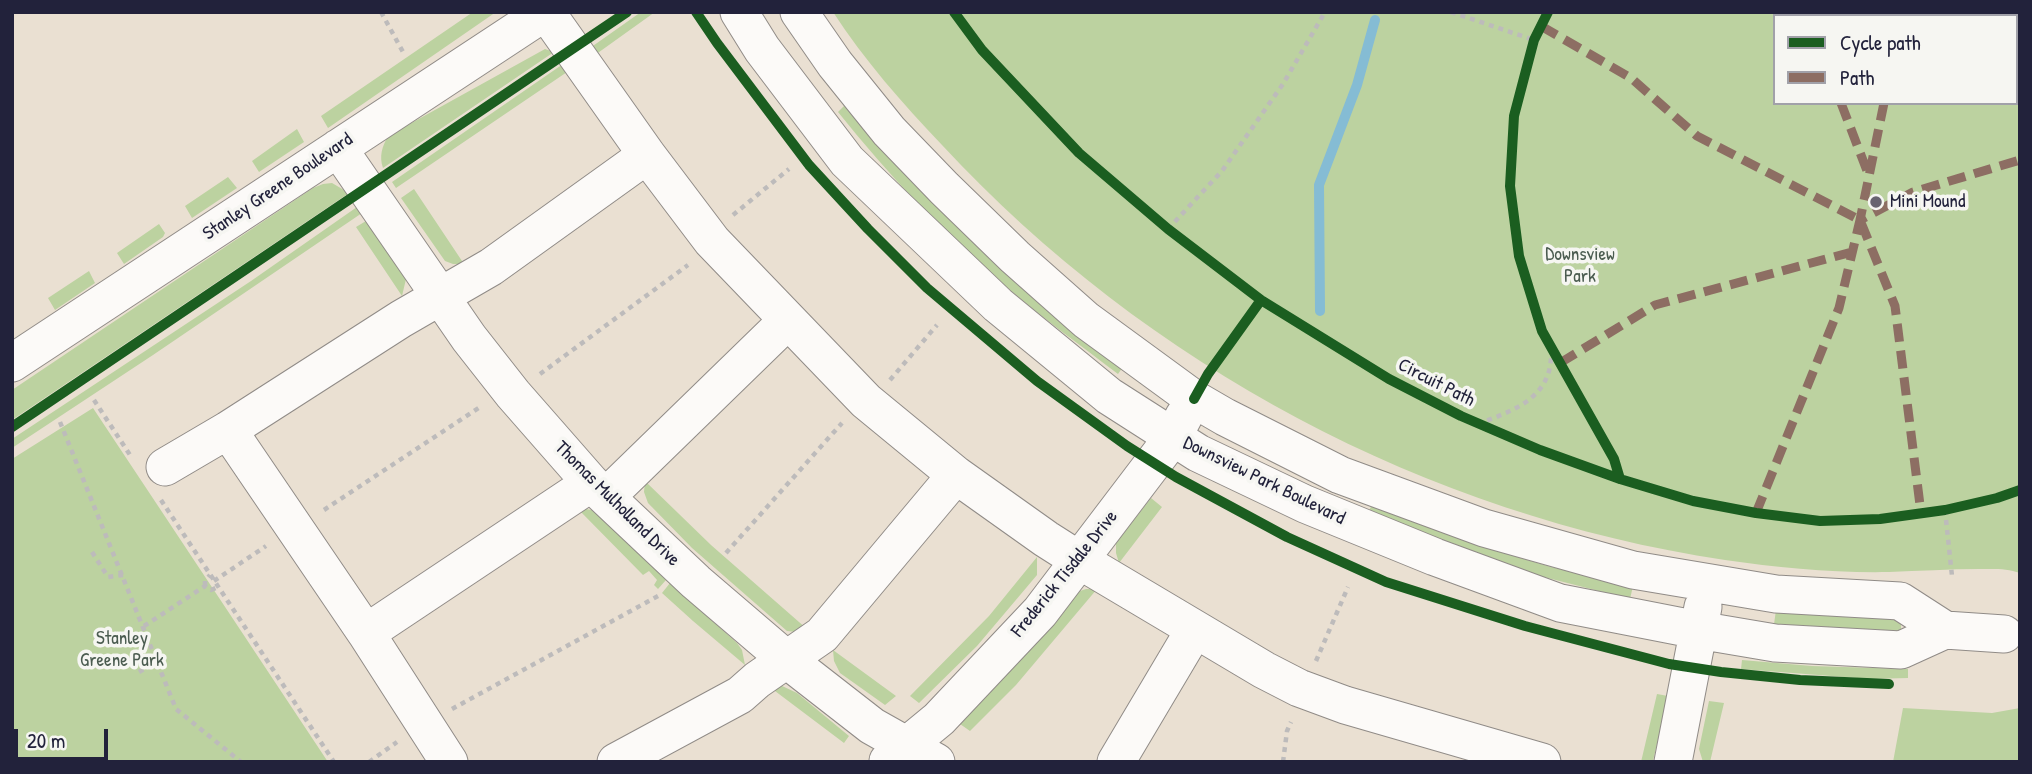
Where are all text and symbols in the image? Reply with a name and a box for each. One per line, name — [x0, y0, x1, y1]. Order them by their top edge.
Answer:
legend — [1773, 14, 2018, 105]
text: Cycle path — [1840, 28, 1921, 57]
text: Path — [1840, 63, 1874, 92]
street label: Stanley Greene Boulevard — [199, 128, 357, 246]
place label: Mini Mound — [1890, 191, 1965, 213]
marker: Mini Mound — [1868, 194, 1884, 210]
park label: Downsview Park — [1545, 244, 1615, 288]
street label: Circuit Path — [1394, 354, 1478, 412]
street label: Downsview Park Boulevard — [1179, 432, 1349, 530]
street label: Thomas Mulholland Drive — [550, 437, 684, 571]
street label: Frederick Tisdale Drive — [1007, 506, 1123, 642]
park label: Stanley Greene Park — [80, 628, 164, 672]
scale bar — [18, 714, 112, 758]
text: 20 m — [27, 726, 65, 755]

